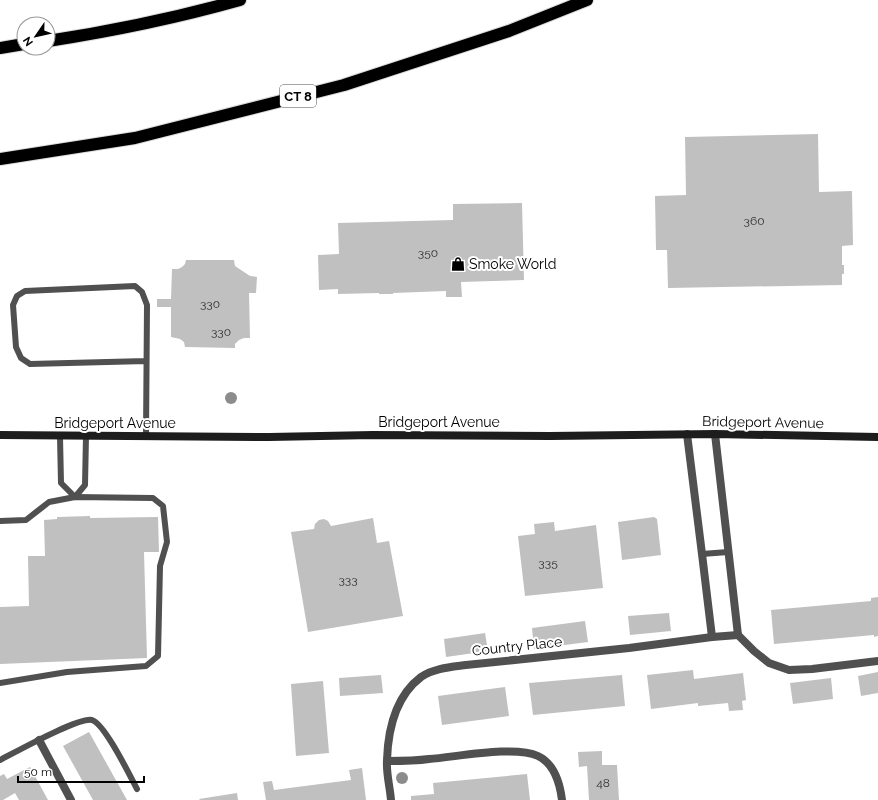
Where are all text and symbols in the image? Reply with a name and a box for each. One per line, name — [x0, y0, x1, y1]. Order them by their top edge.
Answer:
north arrow — [16, 16, 56, 56]
text: N — [20, 34, 36, 48]
road number: CT 8 — [280, 85, 316, 107]
house number: 360 — [744, 214, 765, 228]
house number: 350 — [418, 246, 438, 260]
shop icon: Smoke World — [450, 256, 466, 272]
place label: Smoke World — [469, 256, 557, 272]
house number: 330 — [200, 297, 220, 311]
house number: 330 — [211, 325, 231, 339]
street label: Bridgeport Avenue — [702, 413, 824, 431]
street label: Bridgeport Avenue — [378, 414, 500, 430]
street label: Bridgeport Avenue — [54, 415, 176, 431]
house number: 335 — [538, 556, 558, 570]
house number: 333 — [338, 573, 358, 587]
street label: Country Place — [471, 633, 563, 659]
scale bar — [18, 758, 144, 784]
text: 50 m — [24, 765, 52, 779]
house number: 48 — [596, 776, 610, 790]

